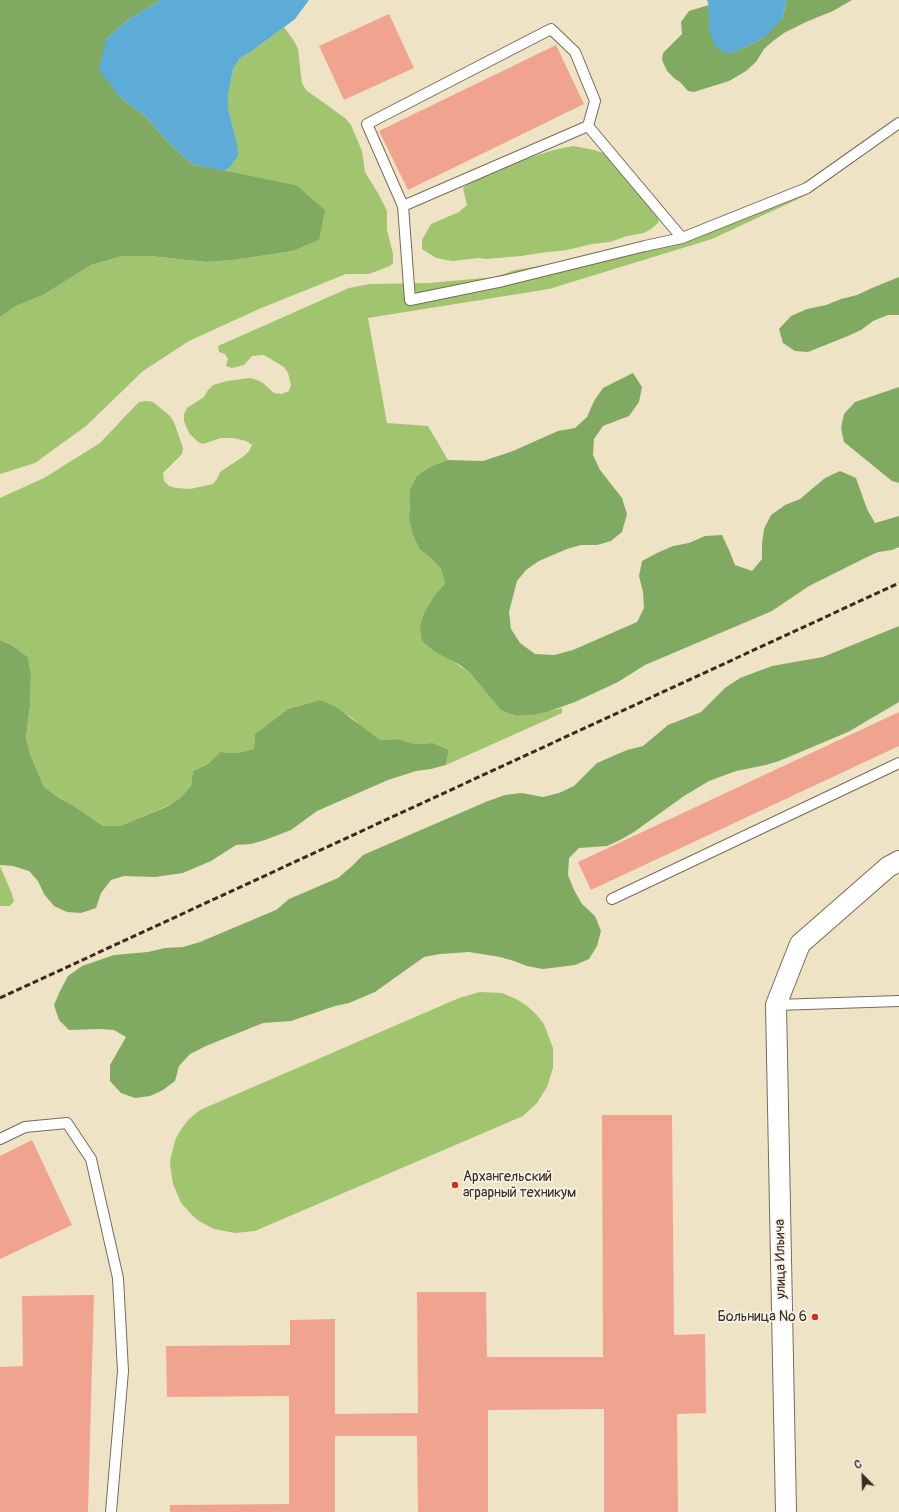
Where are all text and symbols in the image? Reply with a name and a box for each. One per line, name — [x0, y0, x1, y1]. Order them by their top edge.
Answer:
place label: Архангельский аграрный техникум — [463, 1169, 576, 1202]
marker: Архангельский аграрный техникум — [450, 1180, 460, 1190]
street label: улица Ильича — [772, 1219, 790, 1299]
place label: Больница № 6 — [718, 1309, 807, 1325]
marker: Больница № 6 — [810, 1312, 820, 1322]
north arrow — [843, 1456, 883, 1496]
text: С — [852, 1457, 864, 1472]

